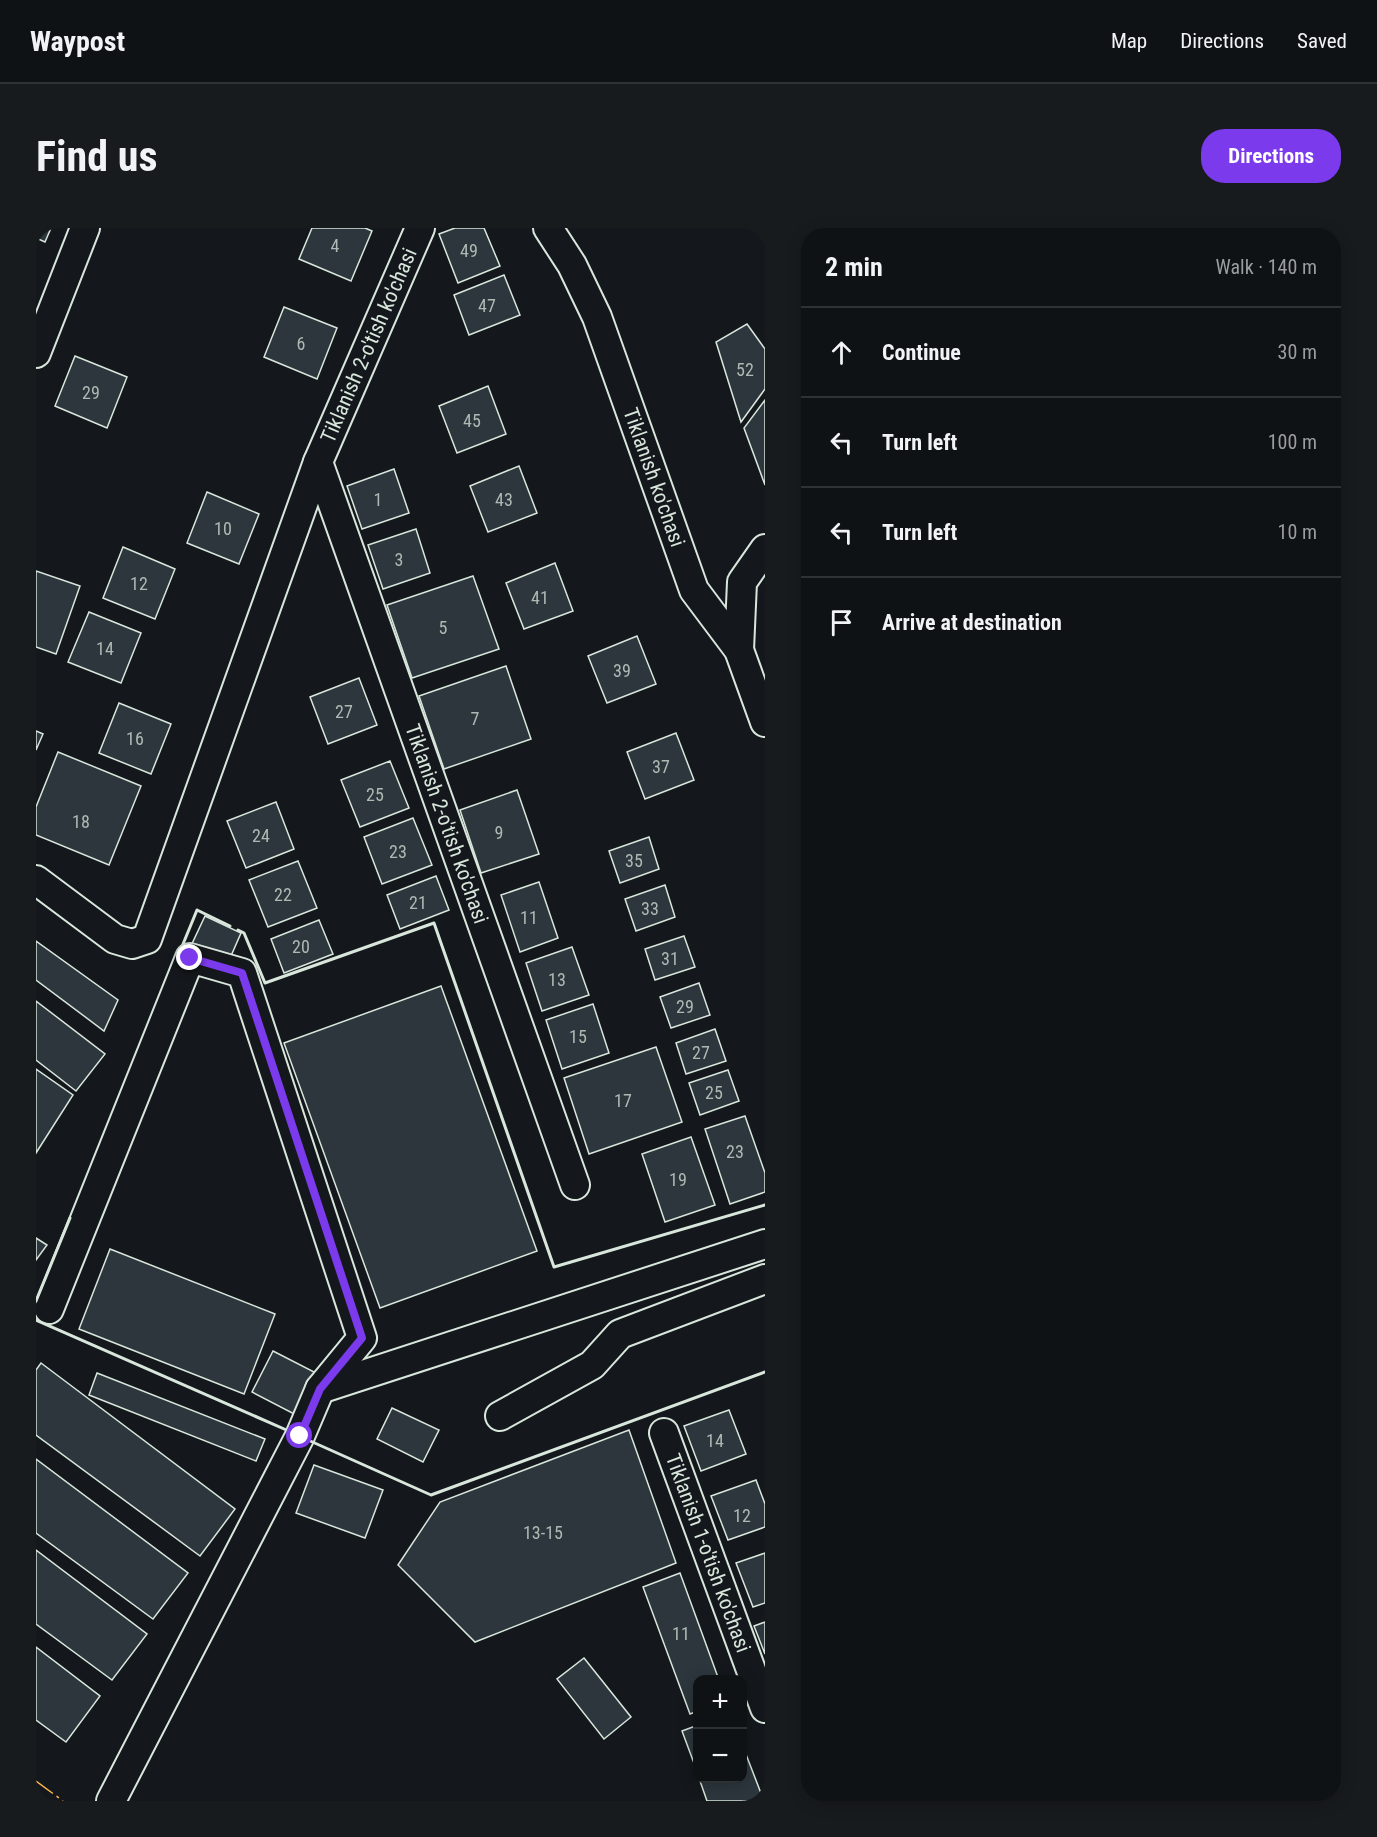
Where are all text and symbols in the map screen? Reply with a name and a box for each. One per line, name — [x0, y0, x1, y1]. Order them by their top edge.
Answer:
text: Waypost — [30, 25, 125, 58]
text: Map — [1111, 29, 1147, 53]
text: Directions — [1180, 29, 1264, 53]
text: Saved — [1297, 29, 1347, 53]
button: Directions — [1201, 129, 1341, 183]
text: Find us — [36, 132, 157, 181]
house number: 4 — [331, 235, 340, 256]
house number: 49 — [460, 240, 478, 261]
street label: Tiklanish 2-o'tish ko'chasi — [316, 245, 422, 446]
text: 2 min — [825, 252, 883, 282]
text: Walk · 140 m — [1216, 255, 1317, 279]
house number: 47 — [478, 295, 496, 316]
house number: 6 — [297, 333, 305, 354]
icon: ahead — [825, 336, 858, 369]
text: Continue — [882, 340, 961, 365]
text: 30 m — [1278, 340, 1317, 364]
house number: 52 — [736, 359, 754, 380]
house number: 29 — [82, 382, 100, 403]
street label: Tiklanish ko'chasi — [618, 405, 690, 550]
house number: 45 — [463, 410, 481, 431]
icon: left — [825, 426, 858, 459]
text: Turn left — [882, 430, 957, 455]
text: 100 m — [1268, 430, 1317, 454]
house number: 1 — [374, 489, 382, 510]
house number: 43 — [495, 489, 513, 510]
icon: left — [825, 516, 858, 549]
house number: 10 — [214, 518, 232, 539]
text: Turn left — [882, 520, 957, 545]
text: 10 m — [1278, 520, 1317, 544]
house number: 3 — [395, 549, 403, 570]
house number: 12 — [130, 573, 148, 594]
house number: 41 — [531, 587, 549, 608]
icon: arrive — [825, 606, 858, 639]
text: Arrive at destination — [882, 610, 1062, 635]
house number: 5 — [439, 617, 448, 638]
house number: 14 — [96, 638, 114, 659]
house number: 39 — [613, 660, 631, 681]
house number: 27 — [335, 701, 353, 722]
house number: 7 — [471, 708, 480, 729]
street label: Tiklanish 2-o'tish ko'chasi — [400, 721, 493, 927]
house number: 16 — [126, 728, 144, 749]
house number: 37 — [652, 756, 670, 777]
house number: 25 — [366, 784, 384, 805]
house number: 18 — [72, 811, 90, 832]
house number: 9 — [495, 822, 503, 843]
house number: 24 — [252, 825, 270, 846]
house number: 23 — [389, 841, 407, 862]
house number: 35 — [625, 850, 643, 871]
house number: 22 — [274, 884, 292, 905]
house number: 21 — [409, 892, 427, 913]
house number: 33 — [641, 898, 659, 919]
house number: 11 — [520, 907, 538, 928]
house number: 20 — [292, 936, 310, 957]
route end — [176, 944, 202, 970]
house number: 31 — [661, 948, 679, 969]
house number: 13 — [548, 969, 566, 990]
house number: 29 — [676, 996, 694, 1017]
house number: 15 — [569, 1026, 587, 1047]
house number: 27 — [692, 1042, 710, 1063]
house number: 25 — [705, 1082, 723, 1103]
house number: 17 — [614, 1090, 632, 1111]
house number: 23 — [726, 1141, 744, 1162]
house number: 19 — [669, 1169, 687, 1190]
route start — [286, 1422, 312, 1448]
house number: 14 — [706, 1430, 724, 1451]
street label: Tiklanish 1-o'tish ko'chasi — [661, 1451, 756, 1656]
house number: 12 — [733, 1505, 751, 1526]
house number: 13-15 — [523, 1522, 563, 1543]
house number: 11 — [672, 1623, 690, 1644]
map controls — [693, 1675, 747, 1783]
button: + — [693, 1675, 747, 1729]
button: − — [693, 1729, 747, 1783]

